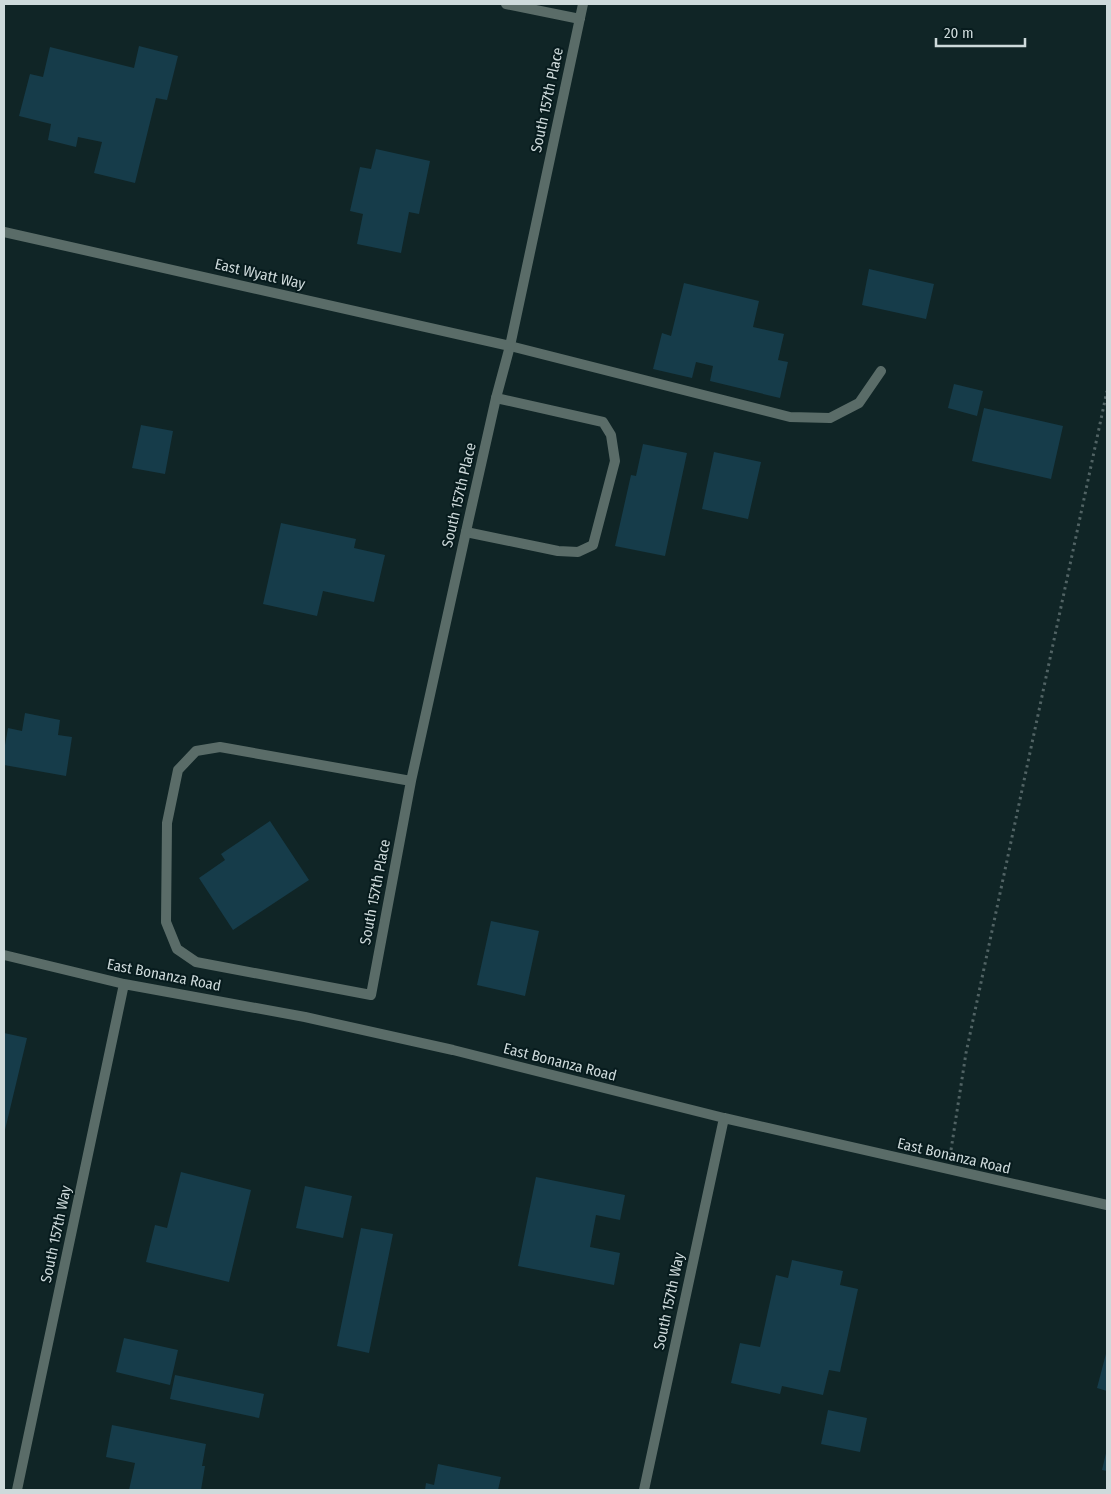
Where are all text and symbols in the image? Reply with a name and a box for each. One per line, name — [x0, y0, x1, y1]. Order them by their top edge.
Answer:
scale bar — [936, 15, 1025, 47]
text: 20 m — [944, 24, 974, 42]
street label: South 157th Place — [527, 46, 567, 154]
street label: East Wyatt Way — [213, 255, 307, 293]
street label: South 157th Place — [438, 441, 480, 549]
street label: South 157th Place — [356, 838, 394, 946]
street label: East Bonanza Road — [105, 955, 223, 995]
street label: East Bonanza Road — [502, 1039, 618, 1085]
street label: East Bonanza Road — [896, 1134, 1012, 1178]
street label: South 157th Way — [37, 1183, 75, 1284]
street label: South 157th Way — [650, 1250, 688, 1351]

